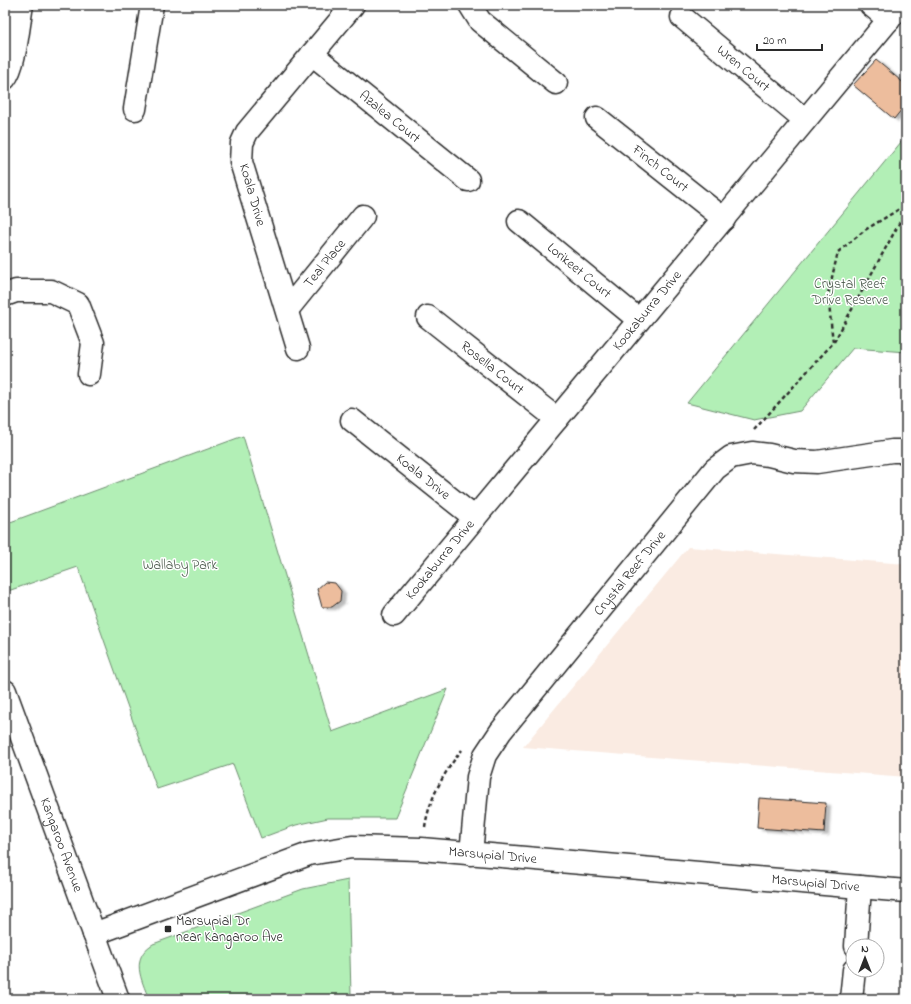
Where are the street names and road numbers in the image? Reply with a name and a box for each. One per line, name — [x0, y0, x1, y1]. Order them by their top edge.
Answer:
street label: Wren Court — [712, 40, 775, 97]
street label: Azalea Court — [355, 85, 425, 148]
street label: Finch Court — [627, 139, 693, 198]
street label: Koala Drive — [233, 161, 271, 229]
street label: Teal Place — [299, 234, 351, 292]
street label: Lorikeet Court — [542, 238, 616, 304]
street label: Kookaburra Drive — [607, 265, 687, 355]
street label: Rosella Court — [456, 336, 529, 400]
street label: Koala Drive — [391, 448, 455, 505]
street label: Kookaburra Drive — [400, 514, 480, 604]
street label: Crystal Reef Drive — [589, 525, 672, 620]
street label: Kangaroo Avenue — [35, 795, 89, 896]
street label: Marsupial Drive — [448, 841, 538, 870]
street label: Marsupial Drive — [771, 869, 861, 897]

